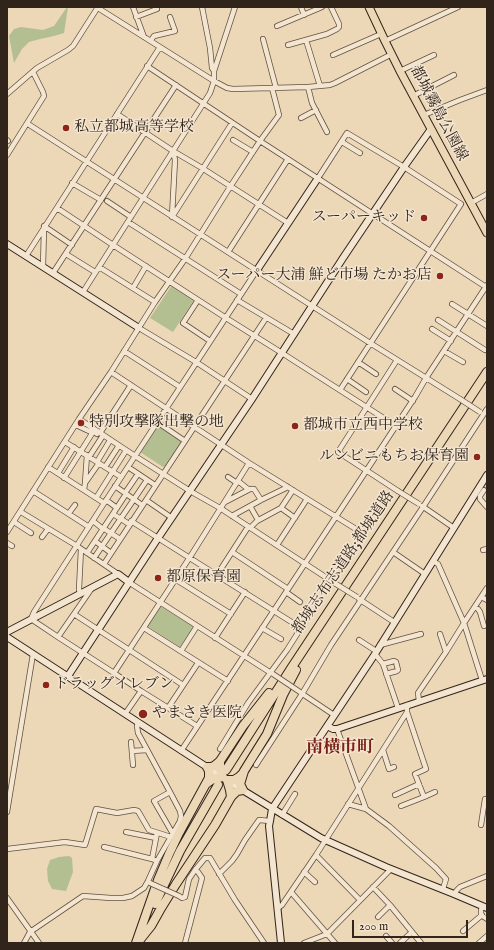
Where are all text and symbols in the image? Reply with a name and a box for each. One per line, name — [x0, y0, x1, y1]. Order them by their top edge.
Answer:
street label: 都城霧島公園線 — [405, 63, 471, 165]
place label: 私立都城高等学校 — [74, 119, 194, 137]
marker: 私立都城高等学校 — [61, 123, 71, 133]
place label: スーパーキッド — [312, 209, 416, 227]
marker: スーパーキッド — [419, 213, 429, 223]
place label: スーパー大浦 鮮ど市場 たかお店 — [216, 267, 432, 285]
marker: スーパー大浦 鮮ど市場 たかお店 — [435, 271, 445, 281]
place label: 特別攻撃隊出撃の地 — [89, 414, 224, 432]
place label: 都城市立西中学校 — [303, 417, 423, 435]
marker: 特別攻撃隊出撃の地 — [76, 418, 86, 428]
marker: 都城市立西中学校 — [290, 421, 300, 431]
place label: ルンビニもちお保育園 — [319, 448, 469, 466]
marker: ルンビニもちお保育園 — [472, 452, 482, 462]
street label: 都城志布志道路;都城道路 — [289, 488, 399, 638]
place label: 都原保育園 — [166, 569, 241, 587]
marker: 都原保育園 — [153, 573, 163, 583]
place label: ドラッグイレブン — [54, 676, 174, 694]
marker: ドラッグイレブン — [41, 680, 51, 690]
place label: やまさき医院 — [152, 705, 242, 723]
marker: やまさき医院 — [137, 708, 149, 720]
district label: 南横市町 — [306, 739, 374, 759]
scale bar — [354, 912, 470, 938]
text: 200 m — [359, 919, 388, 934]

